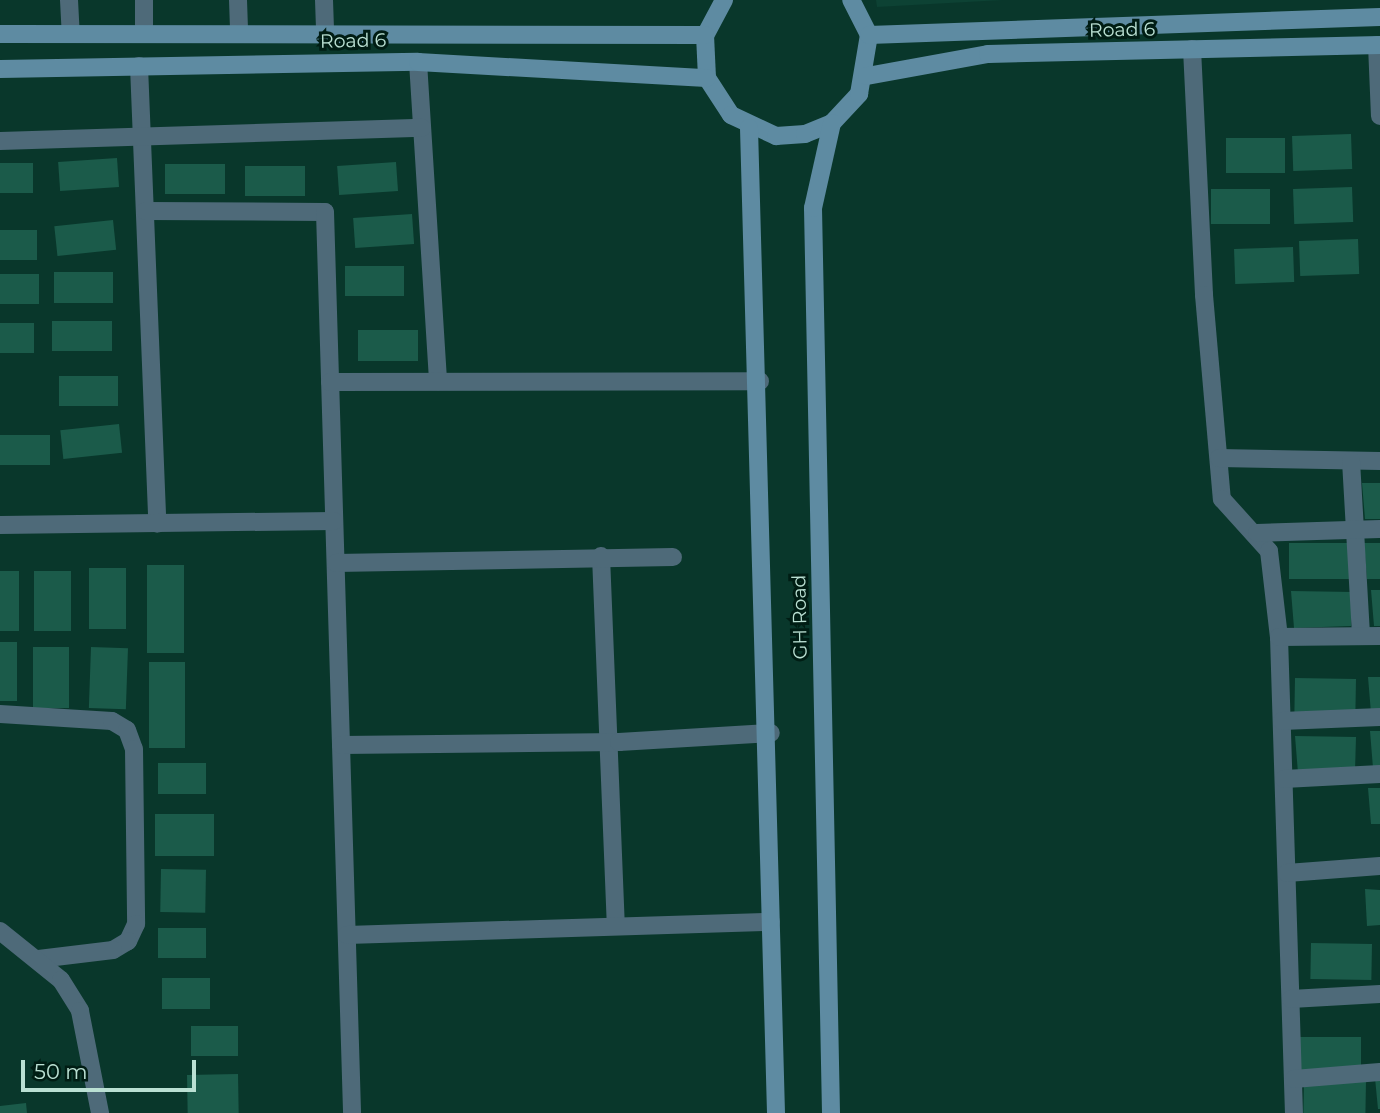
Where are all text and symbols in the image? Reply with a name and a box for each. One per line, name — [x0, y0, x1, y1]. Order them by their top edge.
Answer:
street label: Road 6 — [1089, 18, 1155, 42]
street label: Road 6 — [320, 29, 386, 53]
street label: GH Road — [788, 574, 812, 660]
scale bar — [24, 1046, 200, 1090]
text: 50 m — [34, 1059, 88, 1084]

